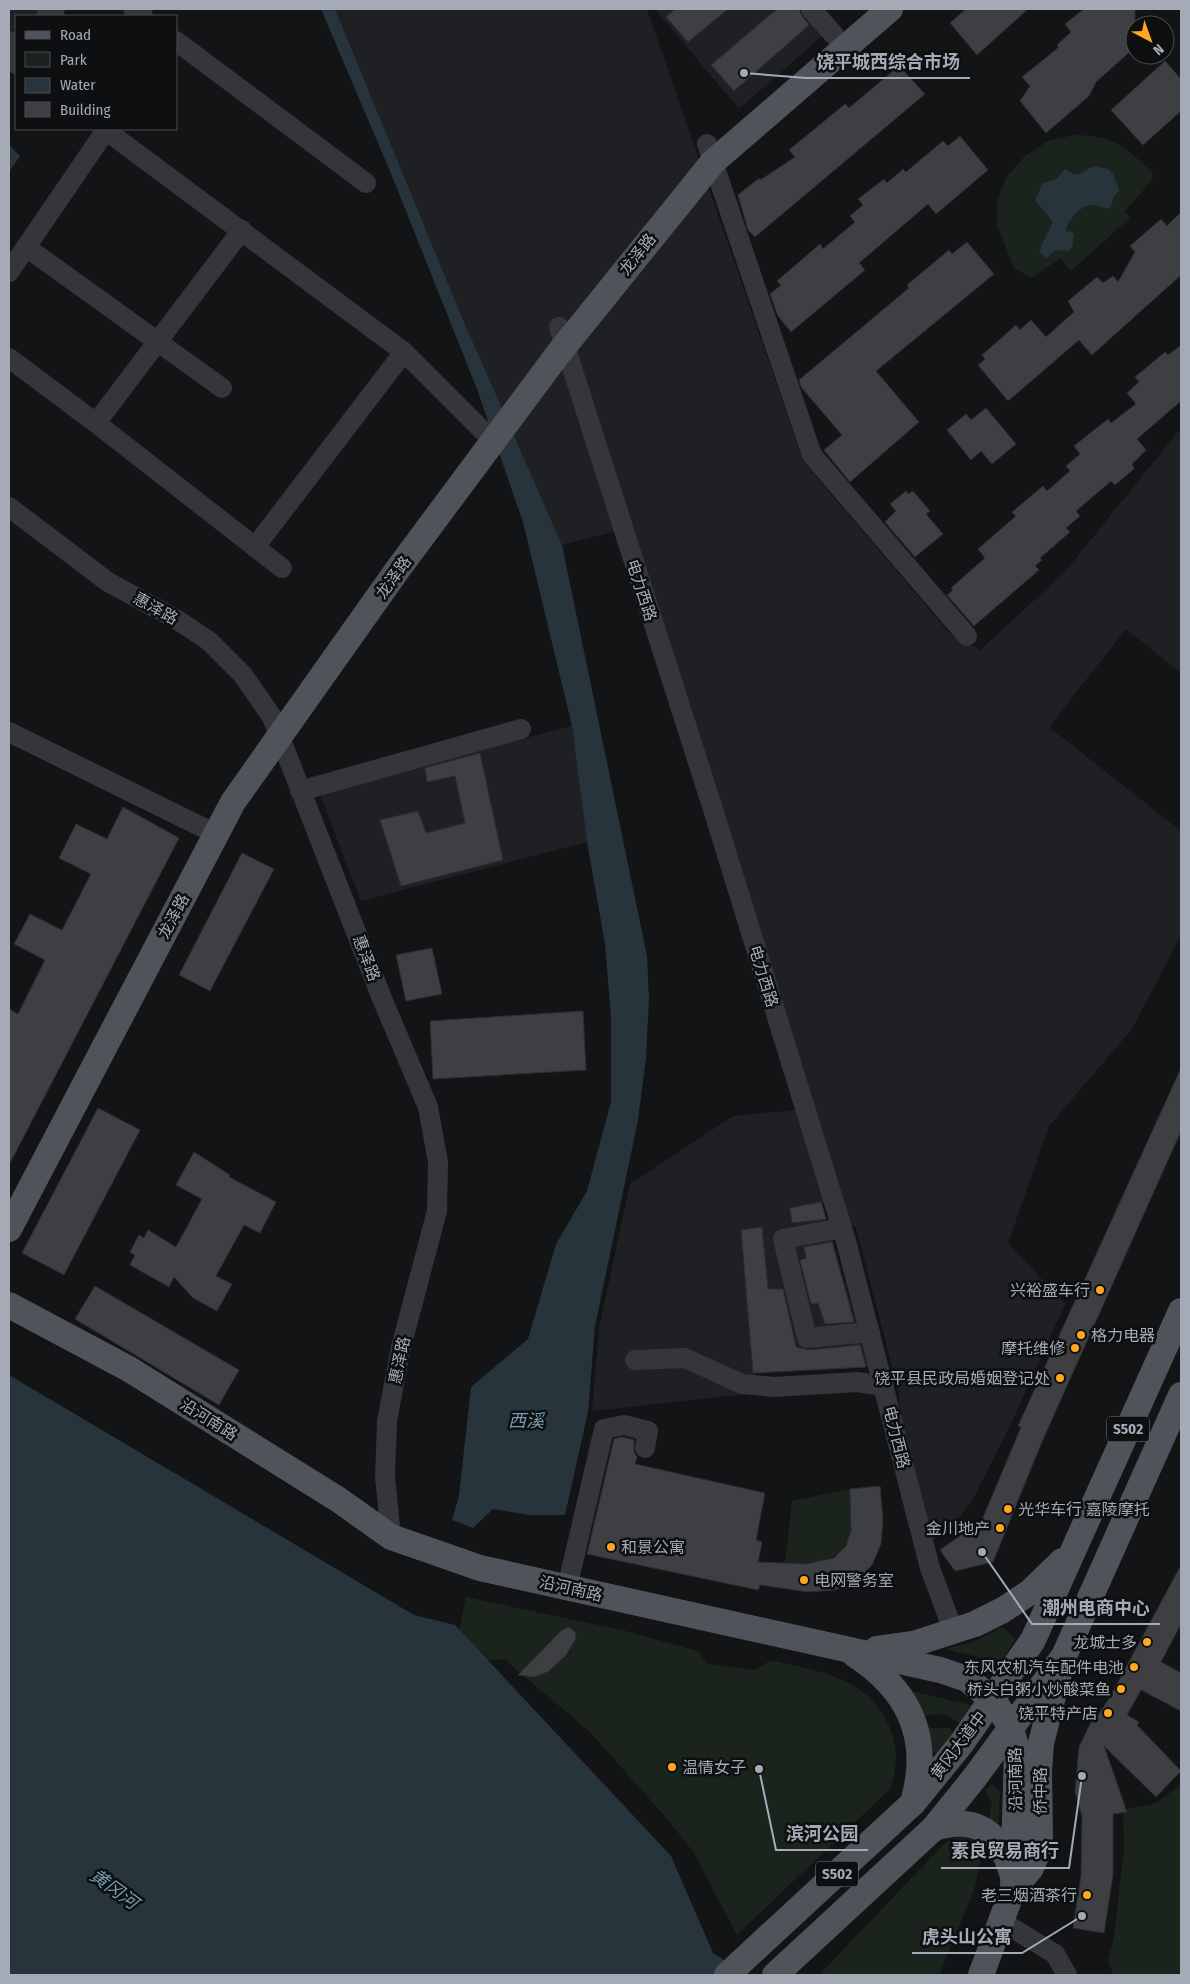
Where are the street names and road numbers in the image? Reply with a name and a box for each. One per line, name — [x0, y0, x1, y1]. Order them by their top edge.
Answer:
street label: 龙泽路 — [615, 230, 660, 279]
street label: 龙泽路 — [372, 552, 415, 602]
street label: 电力西路 — [623, 557, 660, 624]
street label: 惠泽路 — [130, 588, 181, 628]
street label: 龙泽路 — [154, 891, 193, 942]
street label: 惠泽路 — [349, 932, 384, 984]
street label: 电力西路 — [745, 943, 782, 1010]
street label: 惠泽路 — [385, 1335, 414, 1386]
street label: 沿河南路 — [177, 1394, 241, 1444]
street label: 电力西路 — [880, 1404, 913, 1470]
road number: S502 — [1107, 1416, 1149, 1442]
street label: 沿河南路 — [538, 1572, 604, 1605]
street label: 黄冈大道中 — [927, 1708, 990, 1783]
street label: 沿河南路 — [1005, 1747, 1026, 1811]
street label: 侨中路 — [1031, 1767, 1050, 1815]
road number: S502 — [816, 1862, 858, 1886]

